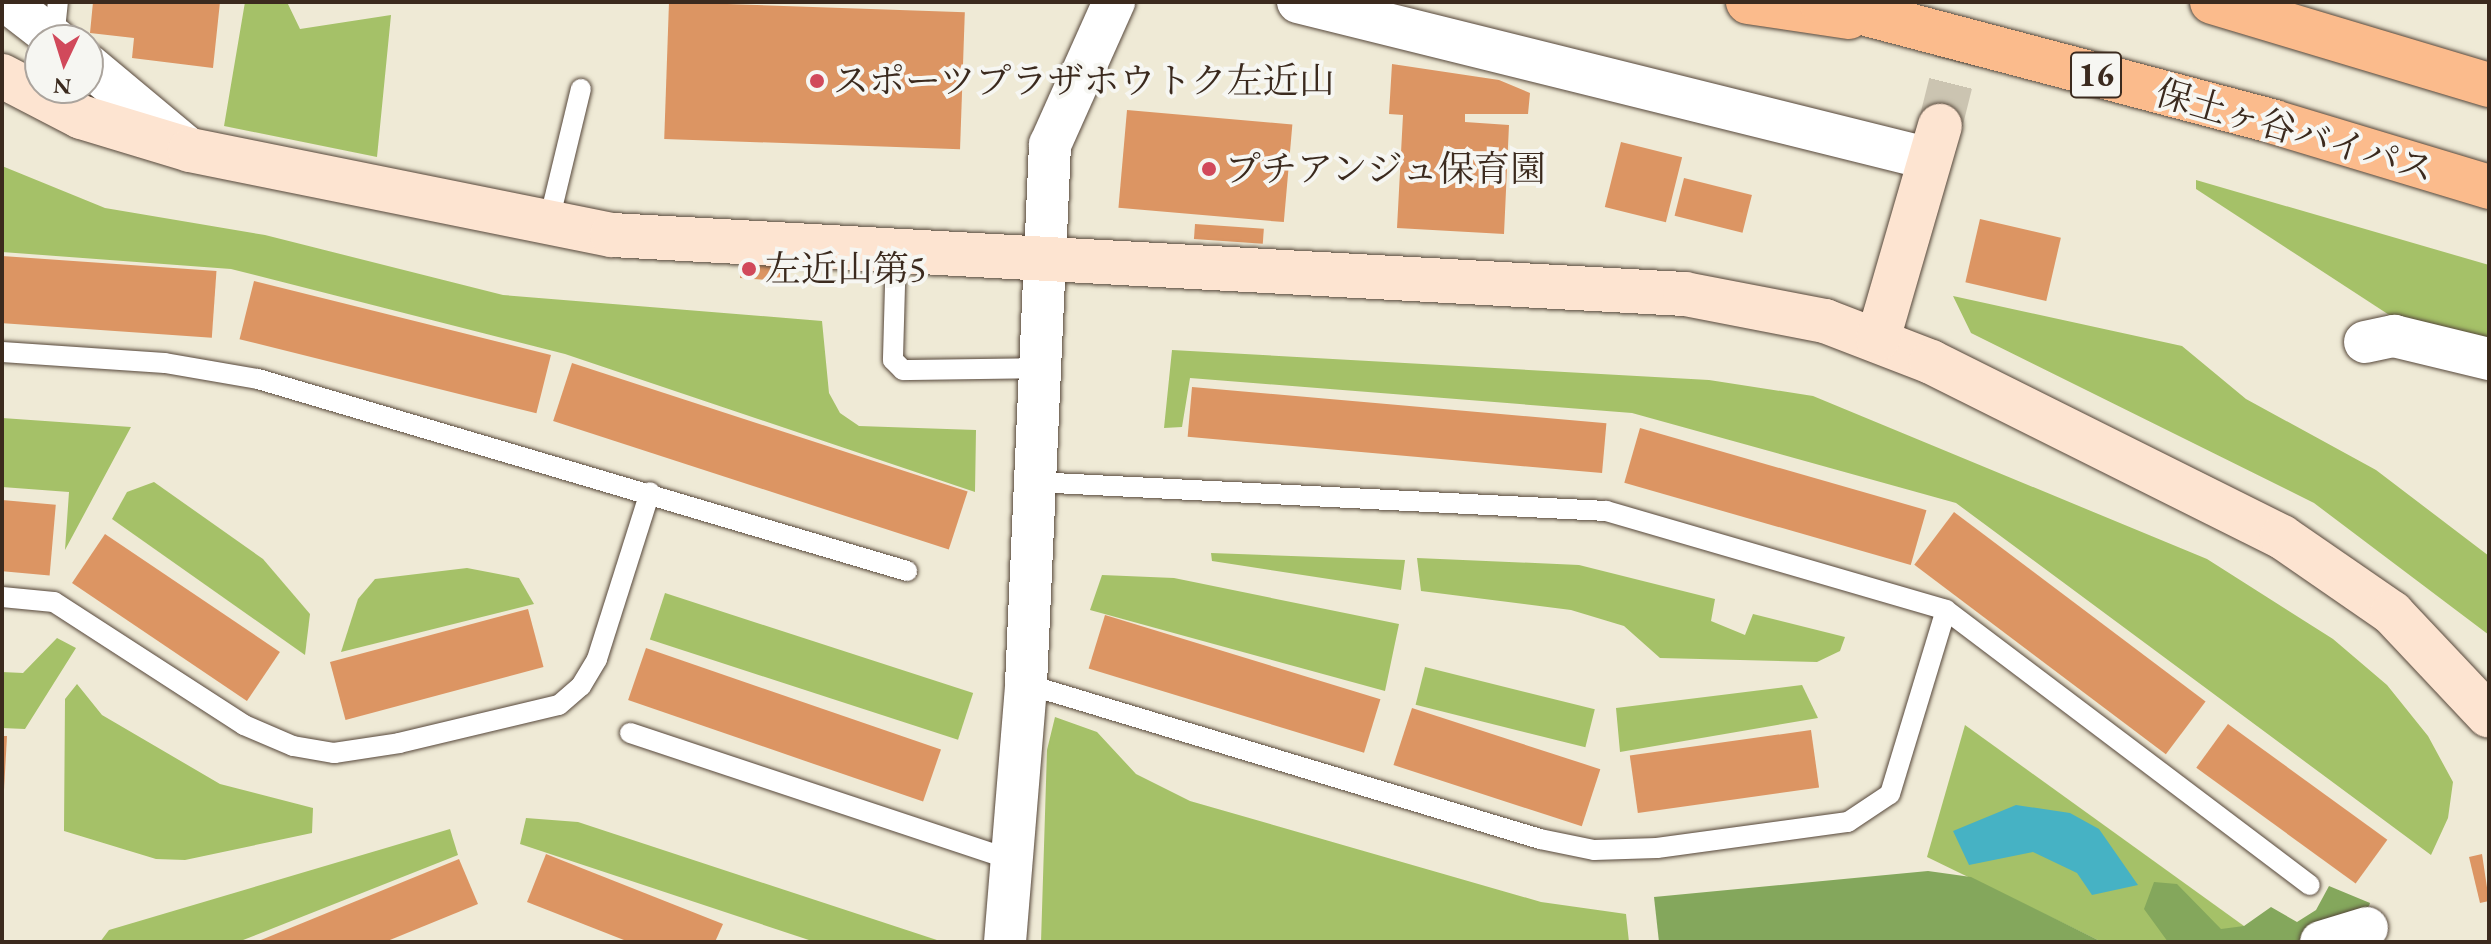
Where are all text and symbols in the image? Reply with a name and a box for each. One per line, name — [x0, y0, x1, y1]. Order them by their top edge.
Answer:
north arrow — [24, 24, 104, 104]
road number: 16 — [2070, 45, 2122, 105]
place label: スポーツプラザホウトク左近山 — [833, 59, 1337, 103]
text: N — [53, 71, 72, 102]
street label: 保土ヶ谷バイパス — [2151, 71, 2439, 191]
marker: スポーツプラザホウトク左近山 — [808, 72, 826, 90]
place label: プチアンジュ保育園 — [1225, 147, 1549, 191]
marker: プチアンジュ保育園 — [1200, 160, 1218, 178]
place label: 左近山第5 — [765, 247, 926, 291]
marker: 左近山第5 — [740, 260, 758, 278]

